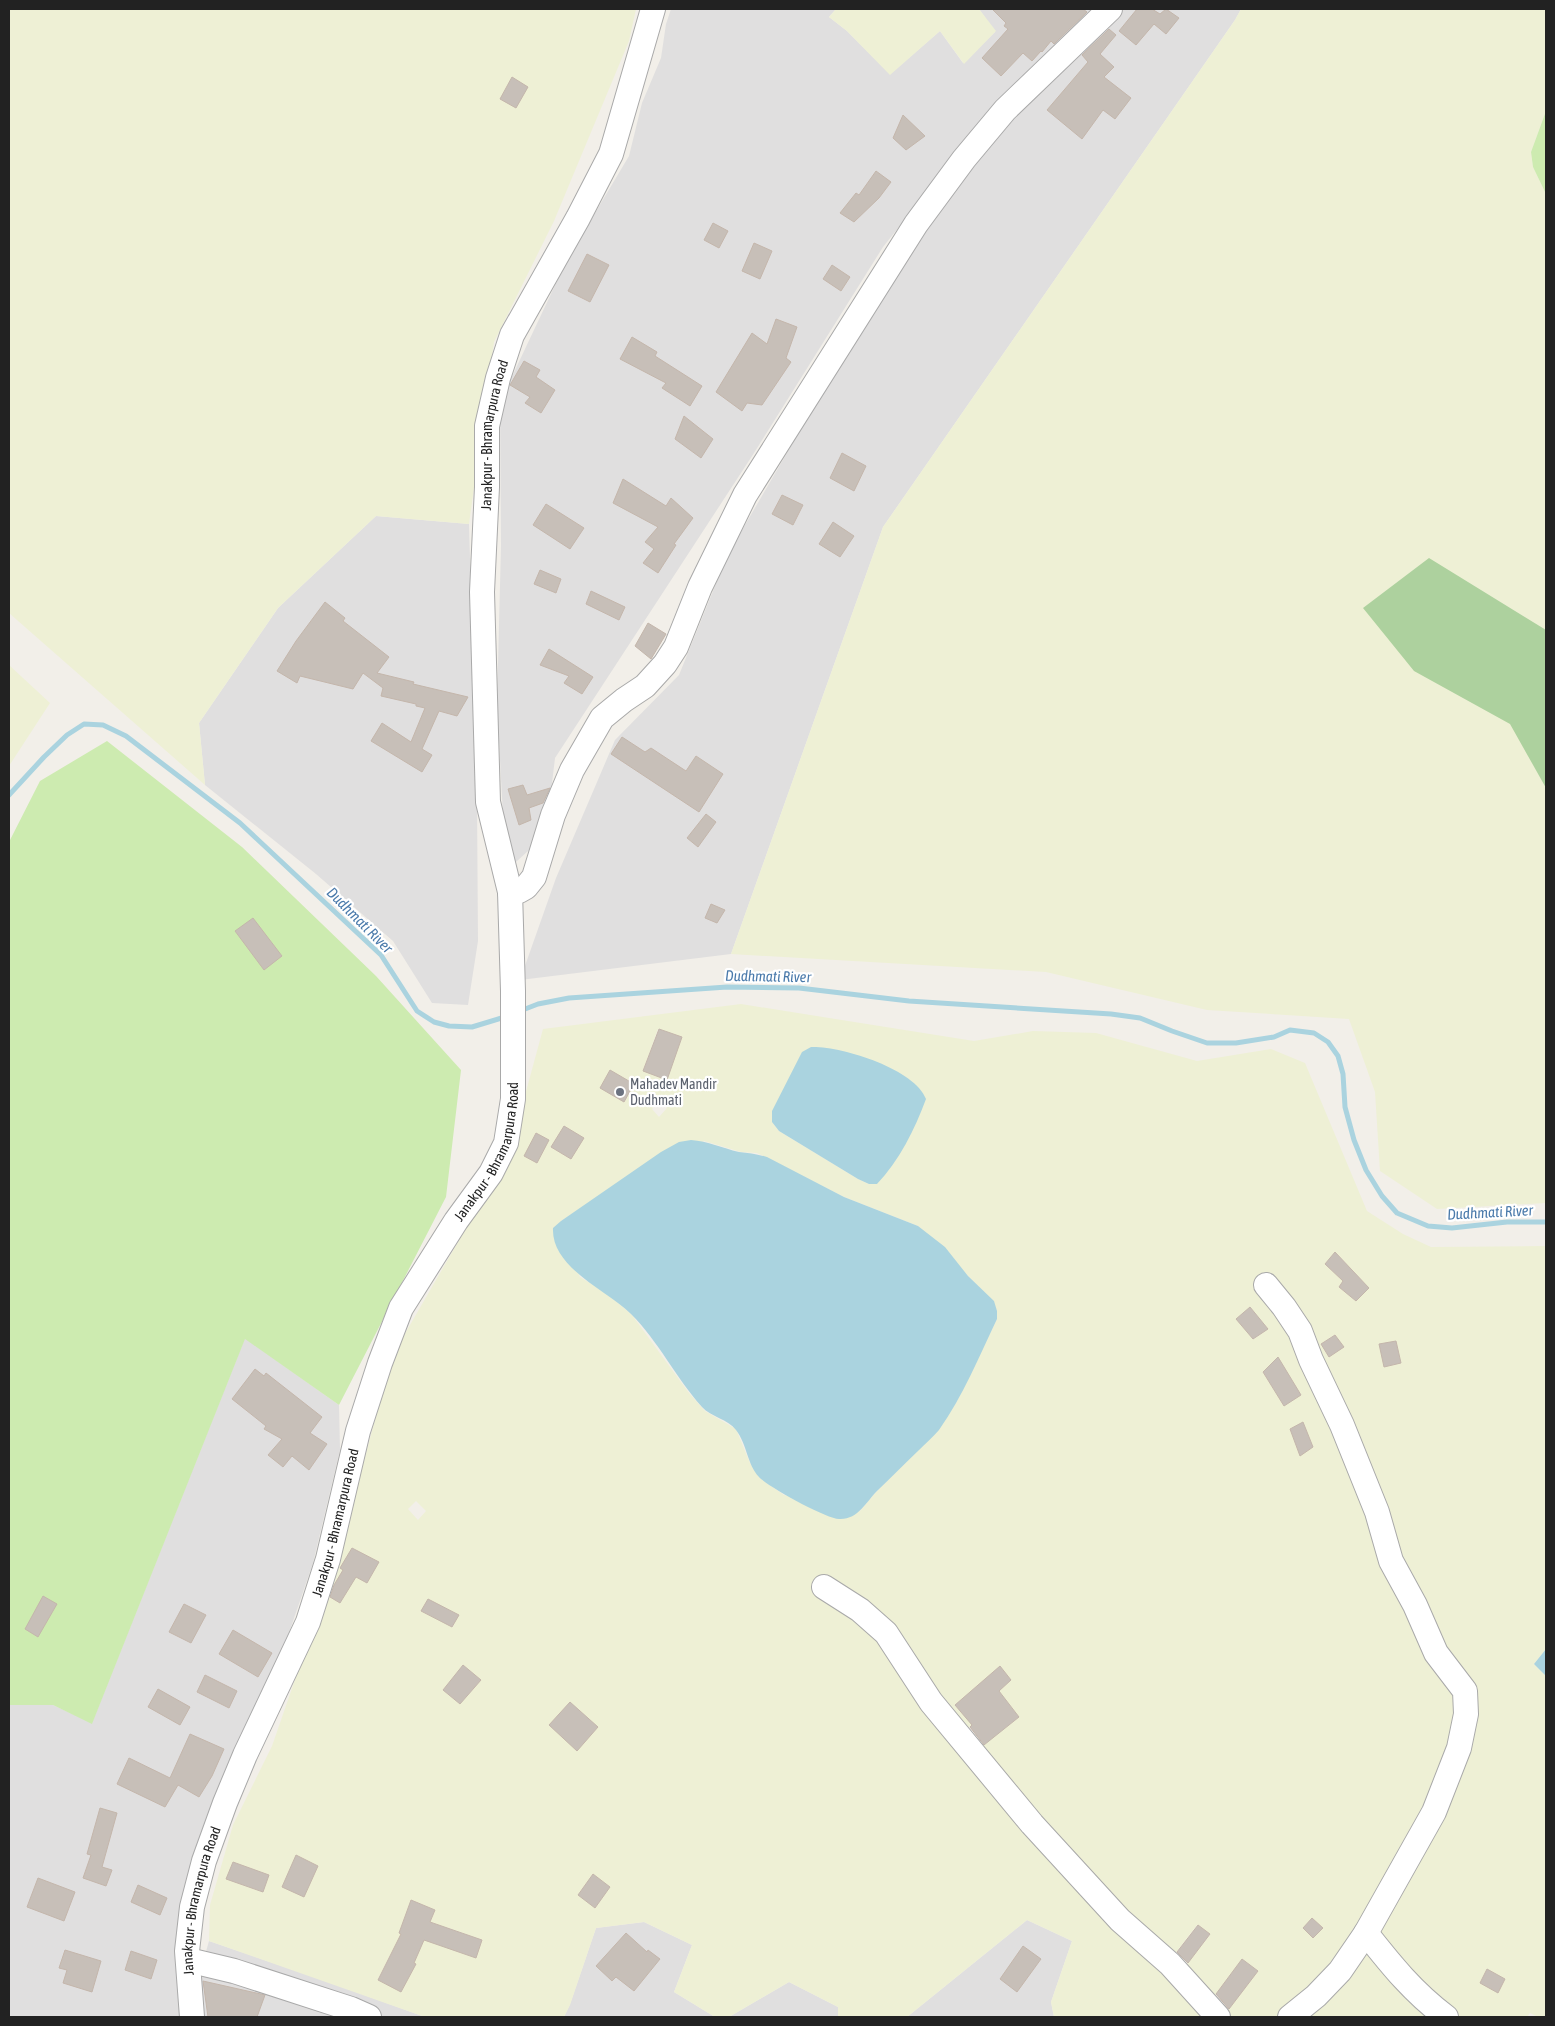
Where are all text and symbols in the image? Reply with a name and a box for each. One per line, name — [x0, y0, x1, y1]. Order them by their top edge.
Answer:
street label: Janakpur - Bhramarpura Road — [478, 358, 511, 511]
water label: Dudhmati River — [324, 884, 397, 957]
water label: Dudhmati River — [725, 967, 812, 985]
place label: Mahadev Mandir Dudhmati — [630, 1076, 717, 1108]
street label: Janakpur - Bhramarpura Road — [451, 1082, 521, 1224]
marker: Mahadev Mandir Dudhmati — [614, 1086, 626, 1098]
water label: Dudhmati River — [1447, 1201, 1534, 1223]
street label: Janakpur - Bhramarpura Road — [309, 1447, 362, 1599]
street label: Janakpur - Bhramarpura Road — [179, 1824, 224, 1976]

